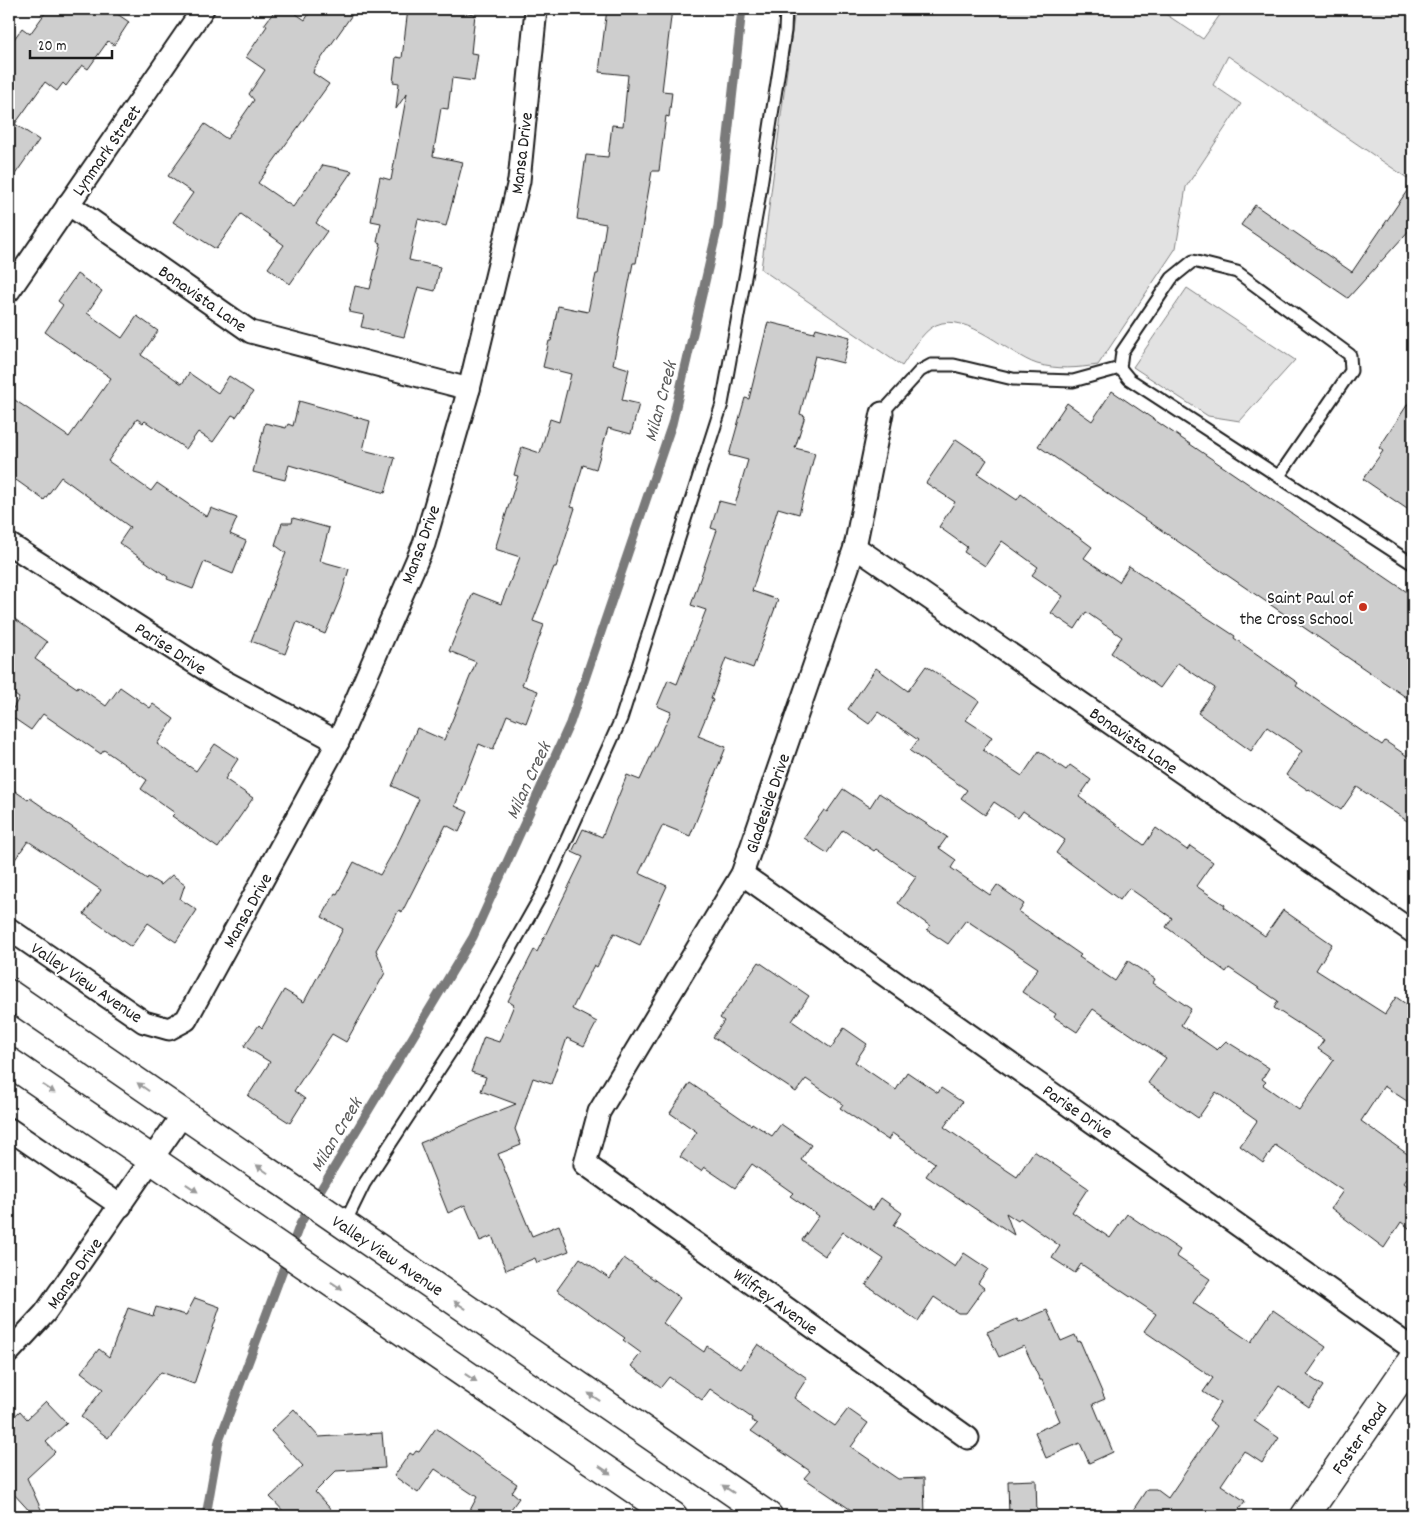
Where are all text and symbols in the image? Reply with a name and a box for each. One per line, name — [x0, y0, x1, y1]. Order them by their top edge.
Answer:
scale bar — [30, 28, 112, 60]
text: 20 m — [38, 36, 66, 58]
street label: Lynmark Street — [67, 101, 149, 202]
street label: Mansa Drive — [506, 111, 541, 196]
street label: Bonavista Lane — [152, 260, 251, 340]
water label: Milan Creek — [639, 357, 687, 445]
street label: Mansa Drive — [397, 502, 448, 588]
place label: Saint Paul of the Cross School — [1239, 587, 1354, 633]
marker: Saint Paul of the Cross School — [1357, 601, 1369, 613]
street label: Parise Drive — [129, 618, 210, 683]
street label: Bonavista Lane — [1083, 702, 1182, 782]
water label: Milan Creek — [501, 737, 561, 824]
street label: Gladeside Drive — [741, 750, 798, 857]
street label: Mansa Drive — [218, 869, 280, 953]
street label: Valley View Avenue — [25, 937, 146, 1031]
street label: Parise Drive — [1036, 1080, 1117, 1147]
one-way arrow — [136, 1082, 150, 1092]
one-way arrow — [42, 1084, 56, 1094]
water label: Milan Creek — [305, 1092, 372, 1178]
one-way arrow — [255, 1164, 269, 1174]
one-way arrow — [186, 1183, 199, 1193]
street label: Valley View Avenue — [326, 1210, 447, 1304]
street label: Mansa Drive — [42, 1234, 110, 1315]
street label: Wilfrey Avenue — [727, 1264, 822, 1342]
one-way arrow — [330, 1281, 343, 1291]
one-way arrow — [453, 1300, 467, 1310]
one-way arrow — [464, 1373, 478, 1383]
one-way arrow — [587, 1392, 600, 1402]
street label: Foster Road — [1327, 1398, 1395, 1480]
one-way arrow — [598, 1465, 612, 1475]
one-way arrow — [721, 1484, 734, 1494]

